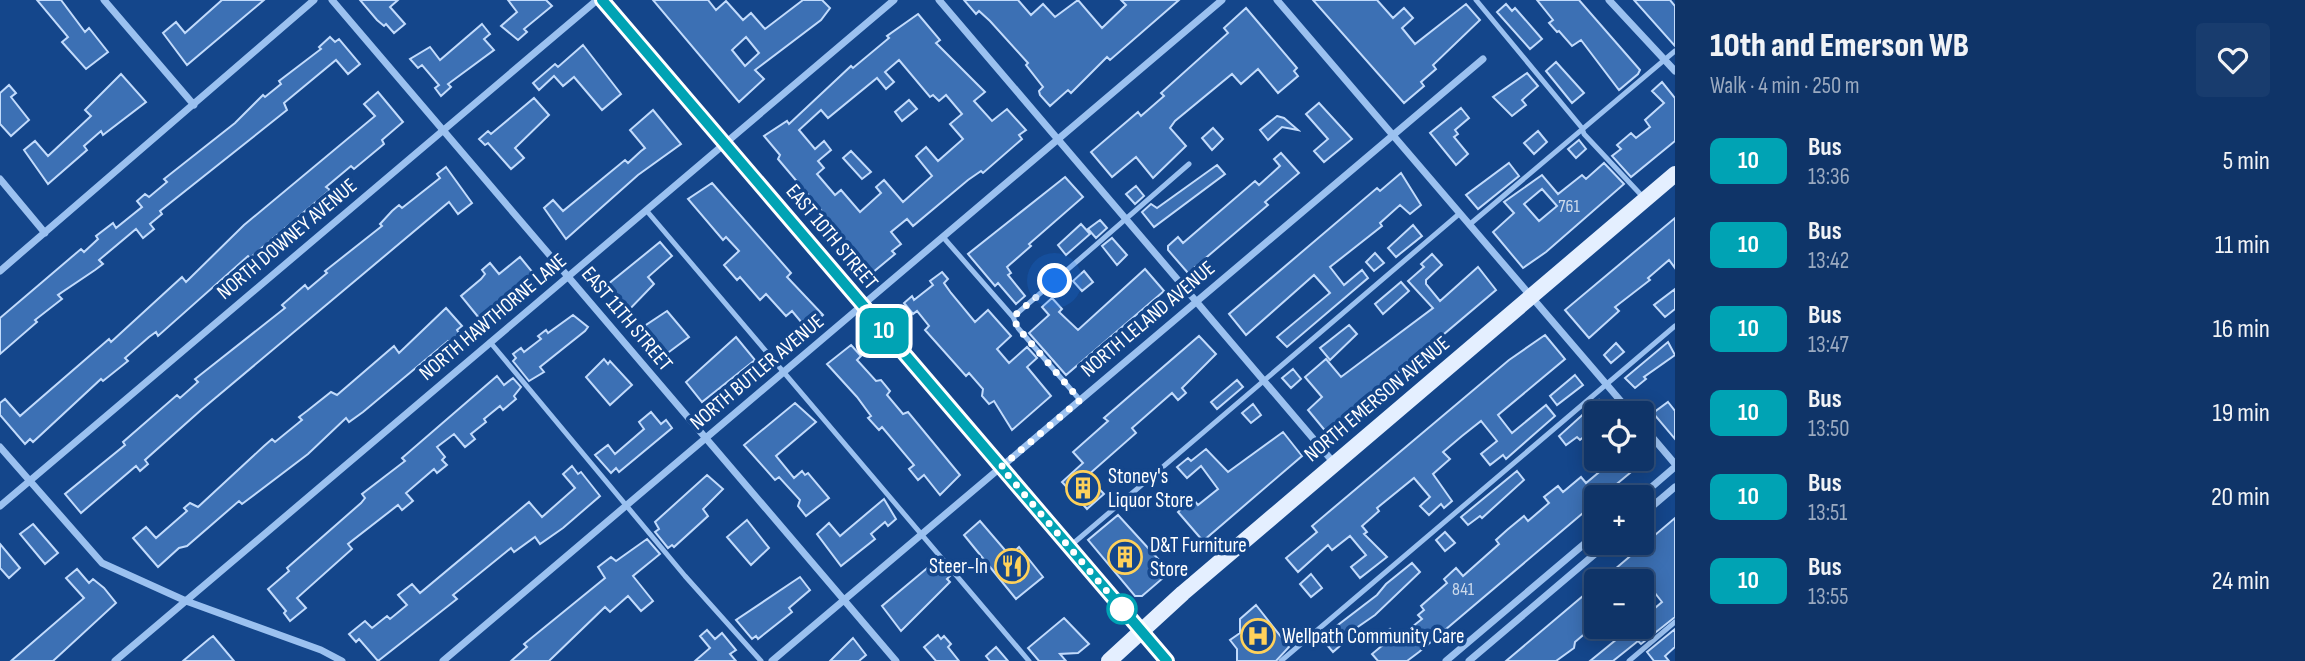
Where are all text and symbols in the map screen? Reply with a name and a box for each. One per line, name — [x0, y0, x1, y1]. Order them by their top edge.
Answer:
button: heart — [2196, 23, 2270, 97]
text: 10th and Emerson WB — [1710, 26, 1969, 66]
text: Walk · 4 min · 250 m — [1710, 72, 1860, 100]
text: Bus — [1808, 132, 1842, 163]
text: 10 — [1738, 146, 1759, 175]
text: 5 min — [2223, 146, 2270, 177]
text: 13:36 — [1808, 163, 1850, 191]
street label: NORTH DOWNEY AVENUE — [212, 173, 362, 305]
street label: EAST 10TH STREET — [781, 179, 884, 295]
house number: 761 — [1558, 196, 1580, 217]
text: Bus — [1808, 216, 1842, 247]
text: 10 — [1738, 230, 1759, 259]
text: 11 min — [2215, 230, 2270, 261]
text: 13:42 — [1808, 247, 1849, 275]
street label: NORTH HAWTHORNE LANE — [414, 248, 572, 386]
street label: NORTH LELAND AVENUE — [1076, 256, 1220, 382]
street label: EAST 11TH STREET — [576, 262, 678, 377]
your location — [1037, 263, 1072, 298]
text: Bus — [1808, 300, 1842, 331]
line badge: 10 — [852, 308, 916, 354]
street label: NORTH BUTLER AVENUE — [685, 309, 829, 435]
text: 10 — [1738, 314, 1759, 343]
text: 16 min — [2213, 314, 2270, 345]
text: 10 — [874, 316, 894, 345]
street label: NORTH EMERSON AVENUE — [1299, 331, 1455, 467]
text: 13:47 — [1808, 331, 1849, 359]
text: Bus — [1808, 384, 1842, 415]
text: 10 — [1738, 398, 1759, 427]
text: 19 min — [2213, 398, 2270, 429]
map controls — [1584, 401, 1654, 639]
button: locate — [1584, 401, 1654, 471]
text: 13:50 — [1808, 415, 1850, 443]
place label: Stoney's Liquor Store — [1108, 464, 1193, 513]
text: Bus — [1808, 468, 1842, 499]
building icon: Stoney's Liquor Store — [1064, 469, 1102, 507]
text: 10 — [1738, 482, 1759, 511]
text: 20 min — [2211, 482, 2270, 513]
button: + — [1584, 485, 1654, 555]
text: 13:51 — [1808, 499, 1847, 527]
place label: D&T Furniture Store — [1150, 533, 1247, 582]
building icon: D&T Furniture Store — [1106, 538, 1144, 576]
restaurant icon: Steer-In — [993, 547, 1031, 585]
text: Bus — [1808, 552, 1842, 583]
place label: Steer-In — [929, 554, 988, 579]
text: 10 — [1738, 566, 1759, 595]
text: 24 min — [2212, 566, 2270, 597]
button: − — [1584, 569, 1654, 639]
house number: 841 — [1452, 579, 1475, 600]
text: 13:55 — [1808, 583, 1848, 611]
unlabelled marker — [1107, 594, 1137, 624]
hospital icon: Wellpath Community Care — [1239, 617, 1277, 655]
place label: Wellpath Community Care — [1282, 624, 1464, 649]

